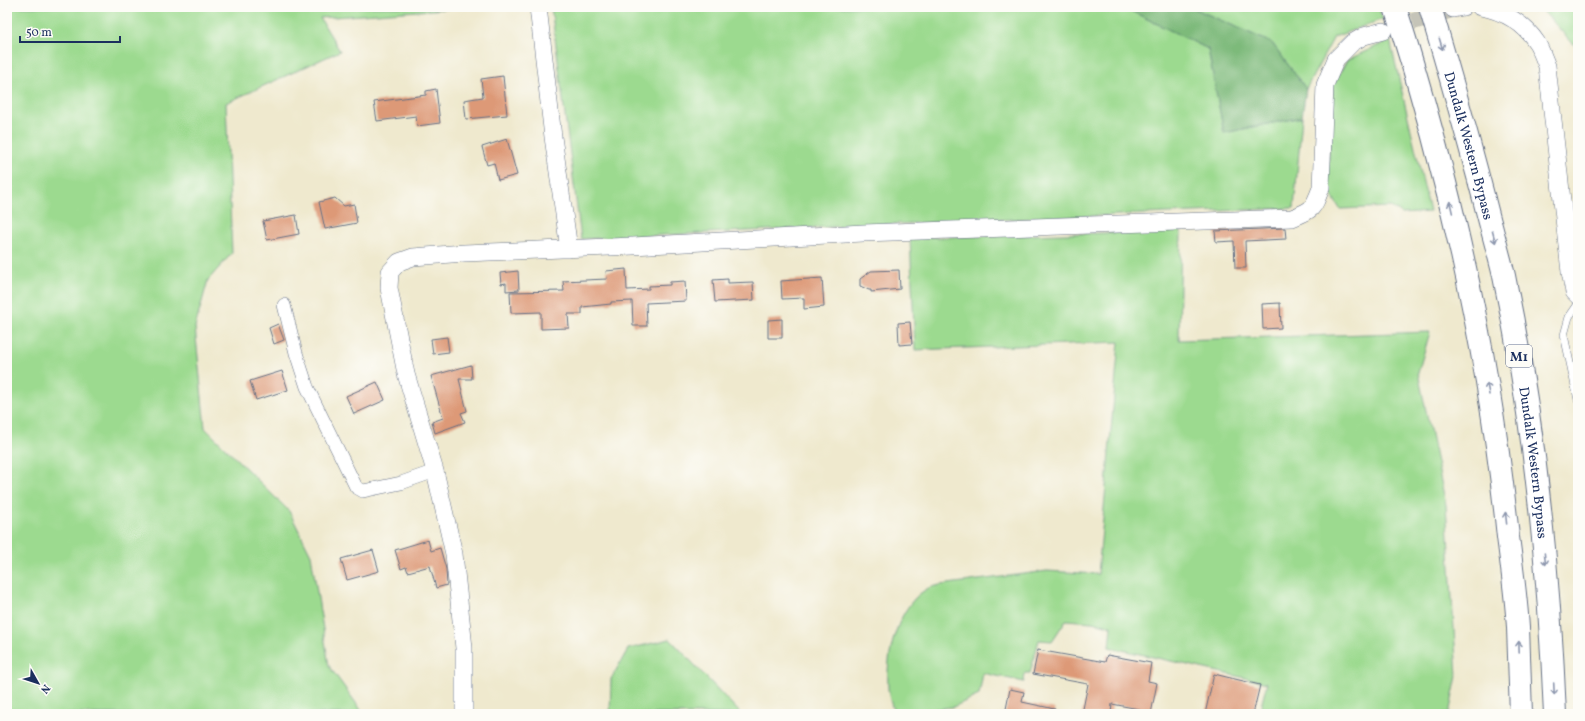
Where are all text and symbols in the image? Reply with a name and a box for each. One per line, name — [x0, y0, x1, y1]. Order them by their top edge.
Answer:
scale bar — [20, 18, 120, 44]
text: 50 m — [26, 25, 52, 41]
one-way arrow — [1438, 38, 1445, 51]
street label: Dundalk Western Bypass — [1438, 70, 1497, 222]
one-way arrow — [1446, 201, 1454, 214]
one-way arrow — [1491, 230, 1498, 243]
road number: M1 — [1506, 345, 1532, 367]
one-way arrow — [1484, 383, 1492, 396]
street label: Dundalk Western Bypass — [1513, 385, 1551, 540]
one-way arrow — [1503, 512, 1510, 525]
one-way arrow — [1541, 552, 1549, 565]
one-way arrow — [1515, 641, 1522, 654]
north arrow — [18, 663, 58, 703]
text: N — [36, 681, 53, 696]
one-way arrow — [1550, 682, 1557, 695]

